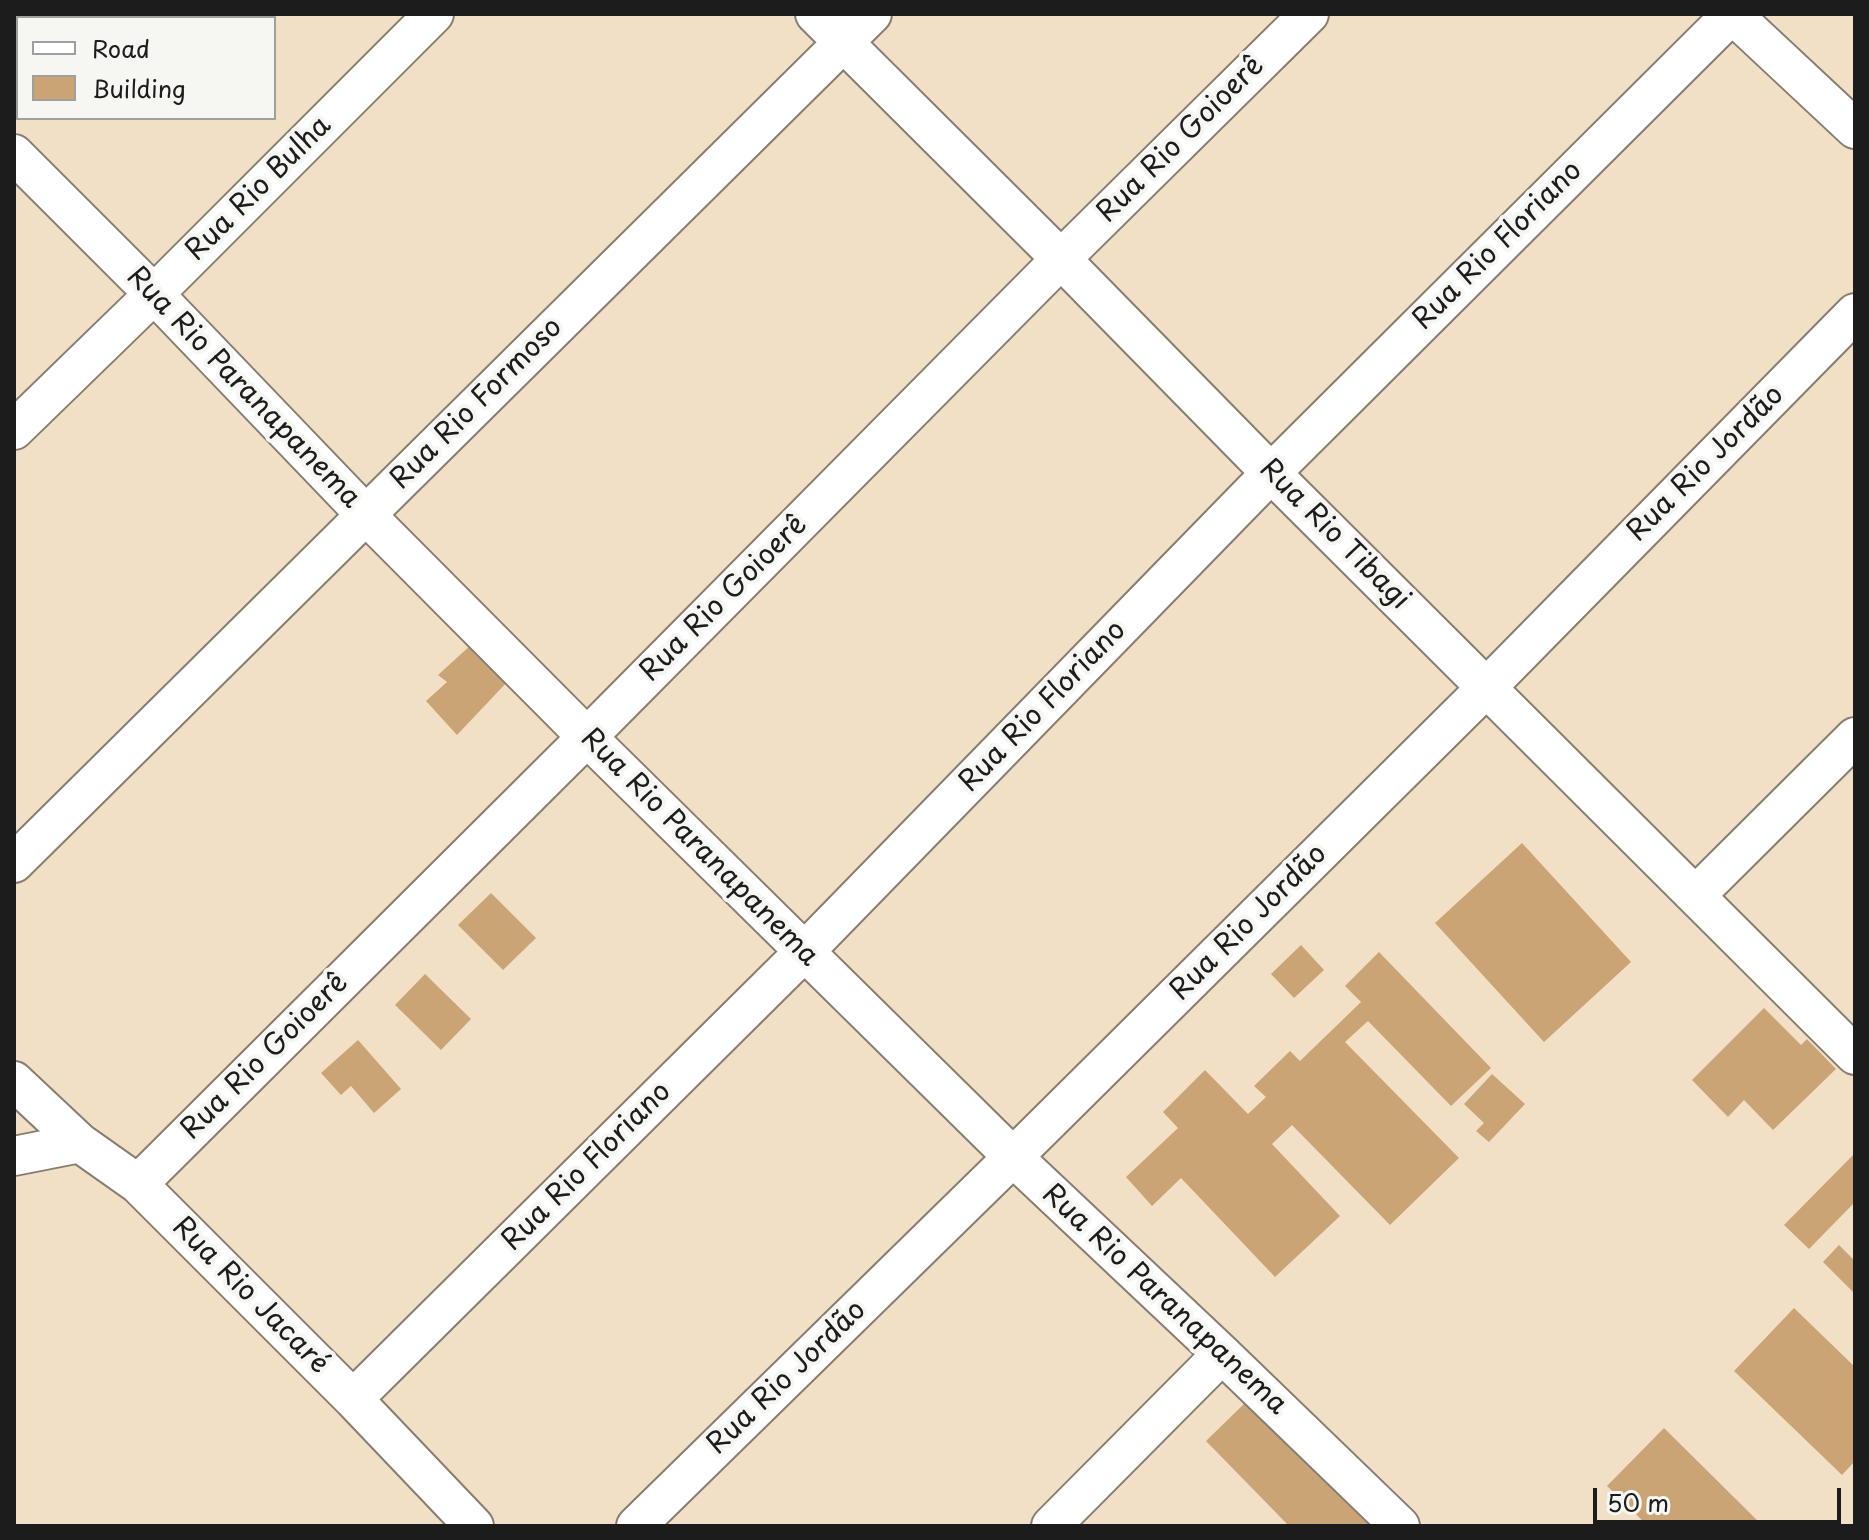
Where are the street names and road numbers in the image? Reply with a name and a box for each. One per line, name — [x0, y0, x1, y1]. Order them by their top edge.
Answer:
street label: Rua Rio Goioerê — [1091, 50, 1271, 230]
street label: Rua Rio Bulha — [180, 110, 338, 268]
street label: Rua Rio Floriano — [1407, 155, 1589, 337]
street label: Rua Rio Paranapanema — [119, 260, 367, 516]
street label: Rua Rio Formoso — [384, 311, 570, 497]
street label: Rua Rio Jordão — [1621, 379, 1791, 549]
street label: Rua Rio Tibagi — [1252, 453, 1416, 617]
street label: Rua Rio Goioerê — [634, 509, 814, 689]
street label: Rua Rio Floriano — [953, 614, 1133, 800]
street label: Rua Rio Paranapanema — [573, 722, 825, 974]
street label: Rua Rio Jordão — [1164, 838, 1334, 1008]
street label: Rua Rio Goioerê — [175, 967, 355, 1147]
street label: Rua Rio Floriano — [496, 1076, 678, 1258]
street label: Rua Rio Paranapanema — [1035, 1178, 1293, 1422]
street label: Rua Rio Jacaré — [165, 1211, 335, 1381]
street label: Rua Rio Jordão — [701, 1294, 873, 1462]

